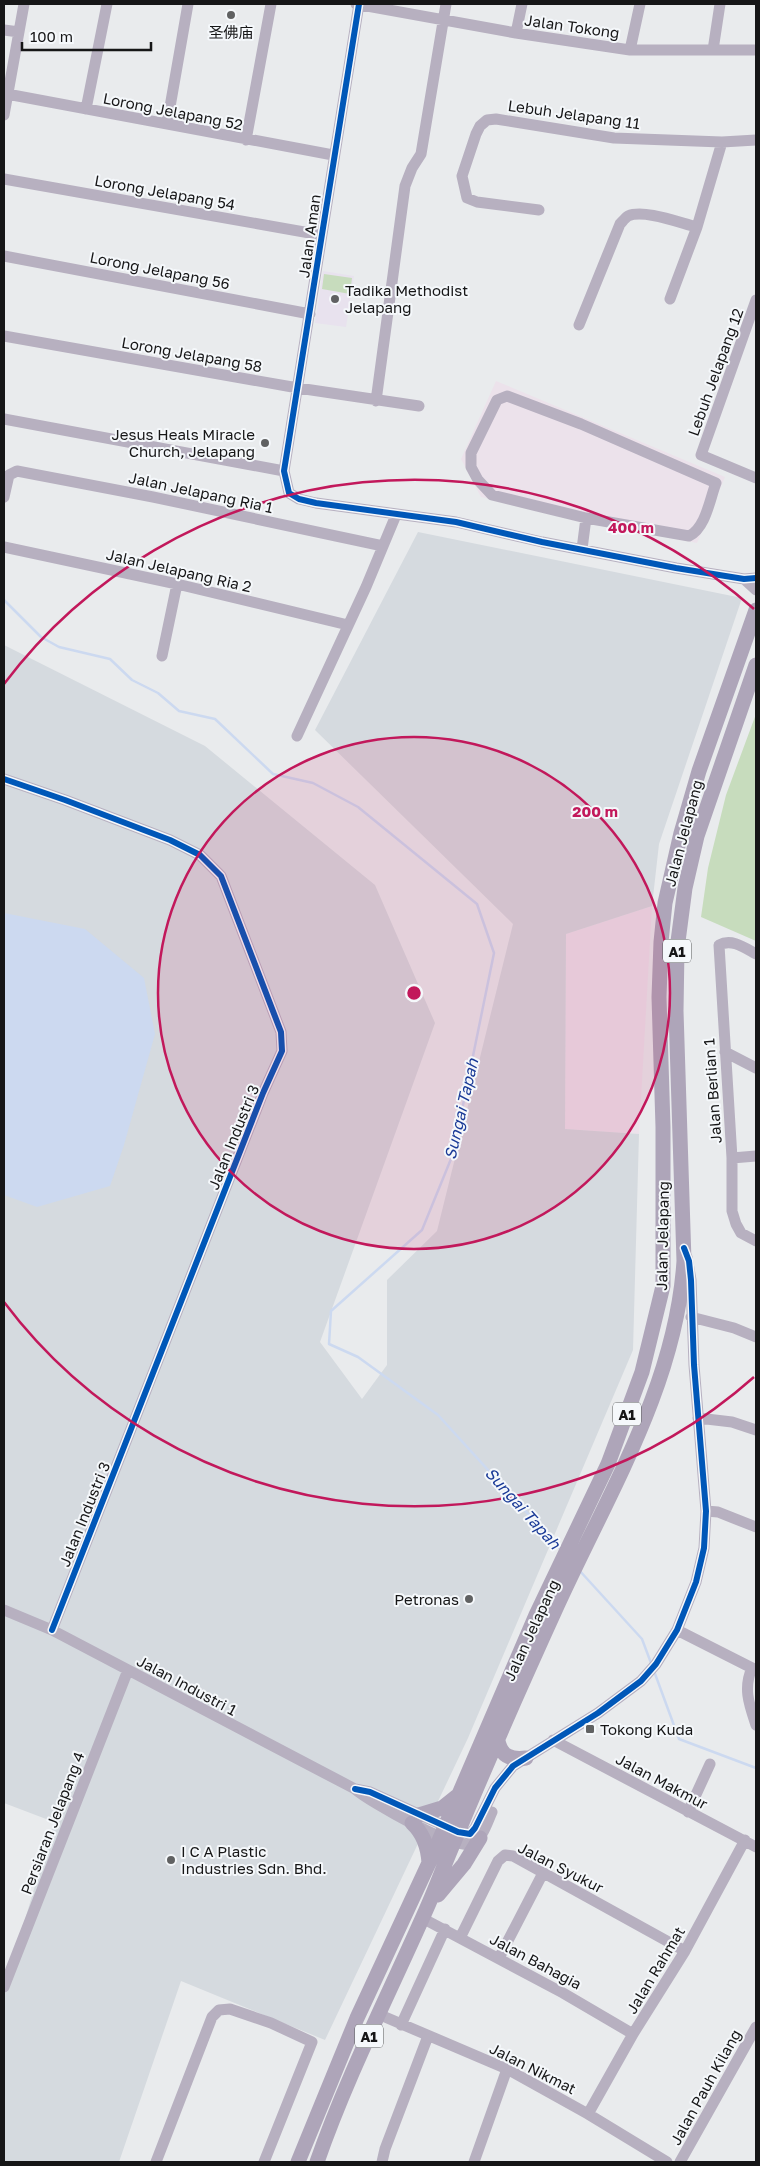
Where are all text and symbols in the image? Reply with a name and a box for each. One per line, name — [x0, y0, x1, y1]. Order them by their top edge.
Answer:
marker: 圣佛庙 — [225, 9, 237, 21]
street label: Jalan Tokong — [523, 10, 621, 42]
scale bar — [22, 20, 151, 52]
place label: 圣佛庙 — [208, 23, 254, 41]
text: 100 m — [30, 27, 73, 45]
street label: Lorong Jelapang 52 — [102, 89, 244, 133]
street label: Lebuh Jelapang 11 — [507, 96, 641, 132]
street label: Lorong Jelapang 54 — [93, 171, 237, 213]
street label: Jalan Aman — [294, 193, 324, 279]
street label: Lorong Jelapang 56 — [88, 248, 232, 292]
place label: Tadika Methodist Jelapang — [345, 281, 468, 316]
marker: Tadika Methodist Jelapang — [329, 293, 341, 305]
street label: Lebuh Jelapang 12 — [684, 306, 746, 438]
street label: Lorong Jelapang 58 — [120, 333, 264, 375]
place label: Jesus Heals Miracle Church, Jelapang — [112, 425, 255, 460]
marker: Jesus Heals Miracle Church, Jelapang — [259, 437, 271, 449]
street label: Jalan Jelapang Ria 1 — [127, 468, 275, 516]
text: 400 m — [608, 518, 654, 536]
street label: Jalan Jelapang Ria 2 — [105, 545, 253, 595]
street label: Jalan Jelapang — [660, 778, 706, 888]
text: 200 m — [572, 802, 618, 820]
road number: A1 — [663, 939, 691, 962]
centre of rings — [405, 984, 423, 1002]
street label: Jalan Berlian 1 — [699, 1038, 725, 1144]
water label: Sungai Tapah — [440, 1055, 483, 1162]
street label: Jalan Industri 3 — [204, 1082, 262, 1192]
street label: Jalan Jelapang — [652, 1181, 672, 1291]
road number: A1 — [613, 1402, 641, 1426]
street label: Jalan Industri 3 — [55, 1459, 113, 1569]
water label: Sungai Tapah — [481, 1463, 566, 1554]
street label: Jalan Jelapang — [500, 1577, 562, 1683]
place label: Petronas — [394, 1590, 459, 1608]
marker: Petronas — [463, 1593, 475, 1605]
street label: Jalan Industri 1 — [134, 1651, 240, 1719]
place label: Tokong Kuda — [600, 1720, 693, 1738]
marker: Tokong Kuda — [584, 1723, 596, 1735]
street label: Persiaran Jelapang 4 — [17, 1749, 87, 1897]
street label: Jalan Makmur — [613, 1749, 711, 1813]
street label: Jalan Syukur — [515, 1838, 607, 1896]
place label: I C A Plastic Industries Sdn. Bhd. — [181, 1842, 327, 1877]
marker: I C A Plastic Industries Sdn. Bhd. — [165, 1854, 177, 1866]
street label: Jalan Rahmat — [622, 1923, 688, 2017]
street label: Jalan Bahagia — [487, 1929, 585, 1993]
road number: A1 — [355, 2024, 383, 2048]
street label: Jalan Pauh Kilang — [666, 2026, 744, 2148]
street label: Jalan Nikmat — [487, 2039, 579, 2097]

